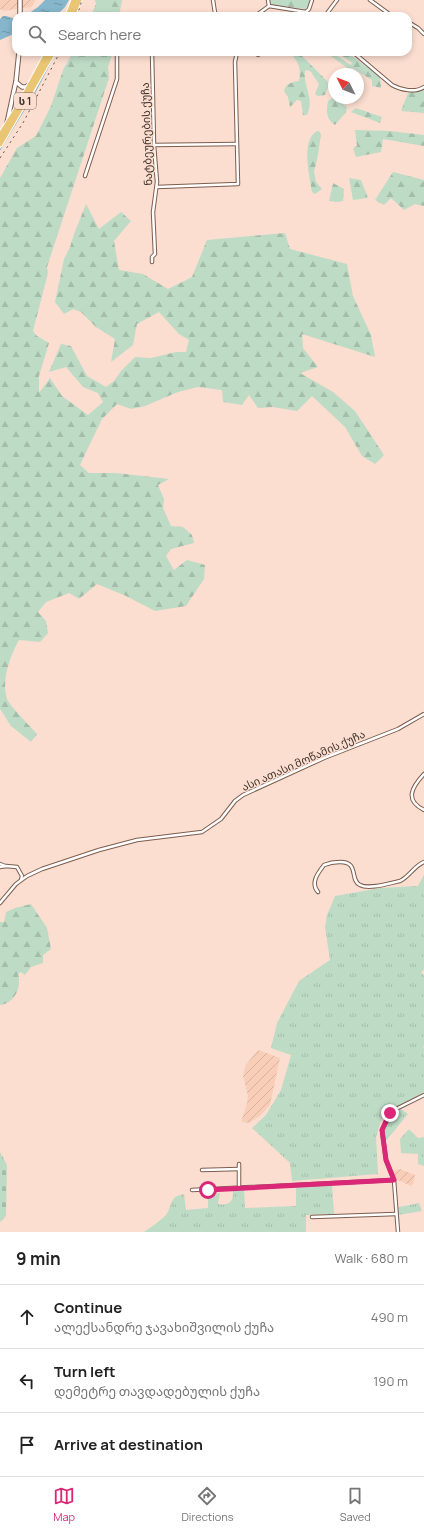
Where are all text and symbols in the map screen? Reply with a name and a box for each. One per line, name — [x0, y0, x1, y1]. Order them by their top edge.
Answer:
search box — [12, 12, 412, 56]
icon: search — [26, 23, 48, 45]
text: Search here — [58, 24, 141, 45]
north arrow — [328, 68, 364, 104]
street label: ნატბეურების ქუჩა — [137, 82, 155, 186]
road number: ს 1 — [14, 93, 36, 109]
street label: ასი ათასი მოწამის ქუჩა — [239, 726, 367, 794]
route end — [381, 1104, 399, 1122]
route start — [199, 1181, 217, 1199]
text: 9 min — [16, 1247, 61, 1270]
text: Walk · 680 m — [334, 1249, 408, 1267]
text: Continue — [54, 1297, 122, 1318]
icon: ahead — [16, 1306, 38, 1328]
text: 490 m — [371, 1308, 408, 1326]
text: ალექსანდრე ჯავახიშვილის ქუჩა — [54, 1318, 274, 1336]
text: Turn left — [54, 1361, 116, 1382]
icon: left — [16, 1370, 38, 1392]
text: 190 m — [373, 1372, 408, 1390]
text: დემეტრე თავდადებულის ქუჩა — [54, 1382, 260, 1400]
icon: arrive — [16, 1434, 38, 1456]
text: Arrive at destination — [54, 1434, 203, 1455]
tab: Map — [53, 1485, 75, 1524]
tab: Directions — [181, 1485, 234, 1524]
tab: Saved — [340, 1485, 371, 1524]

